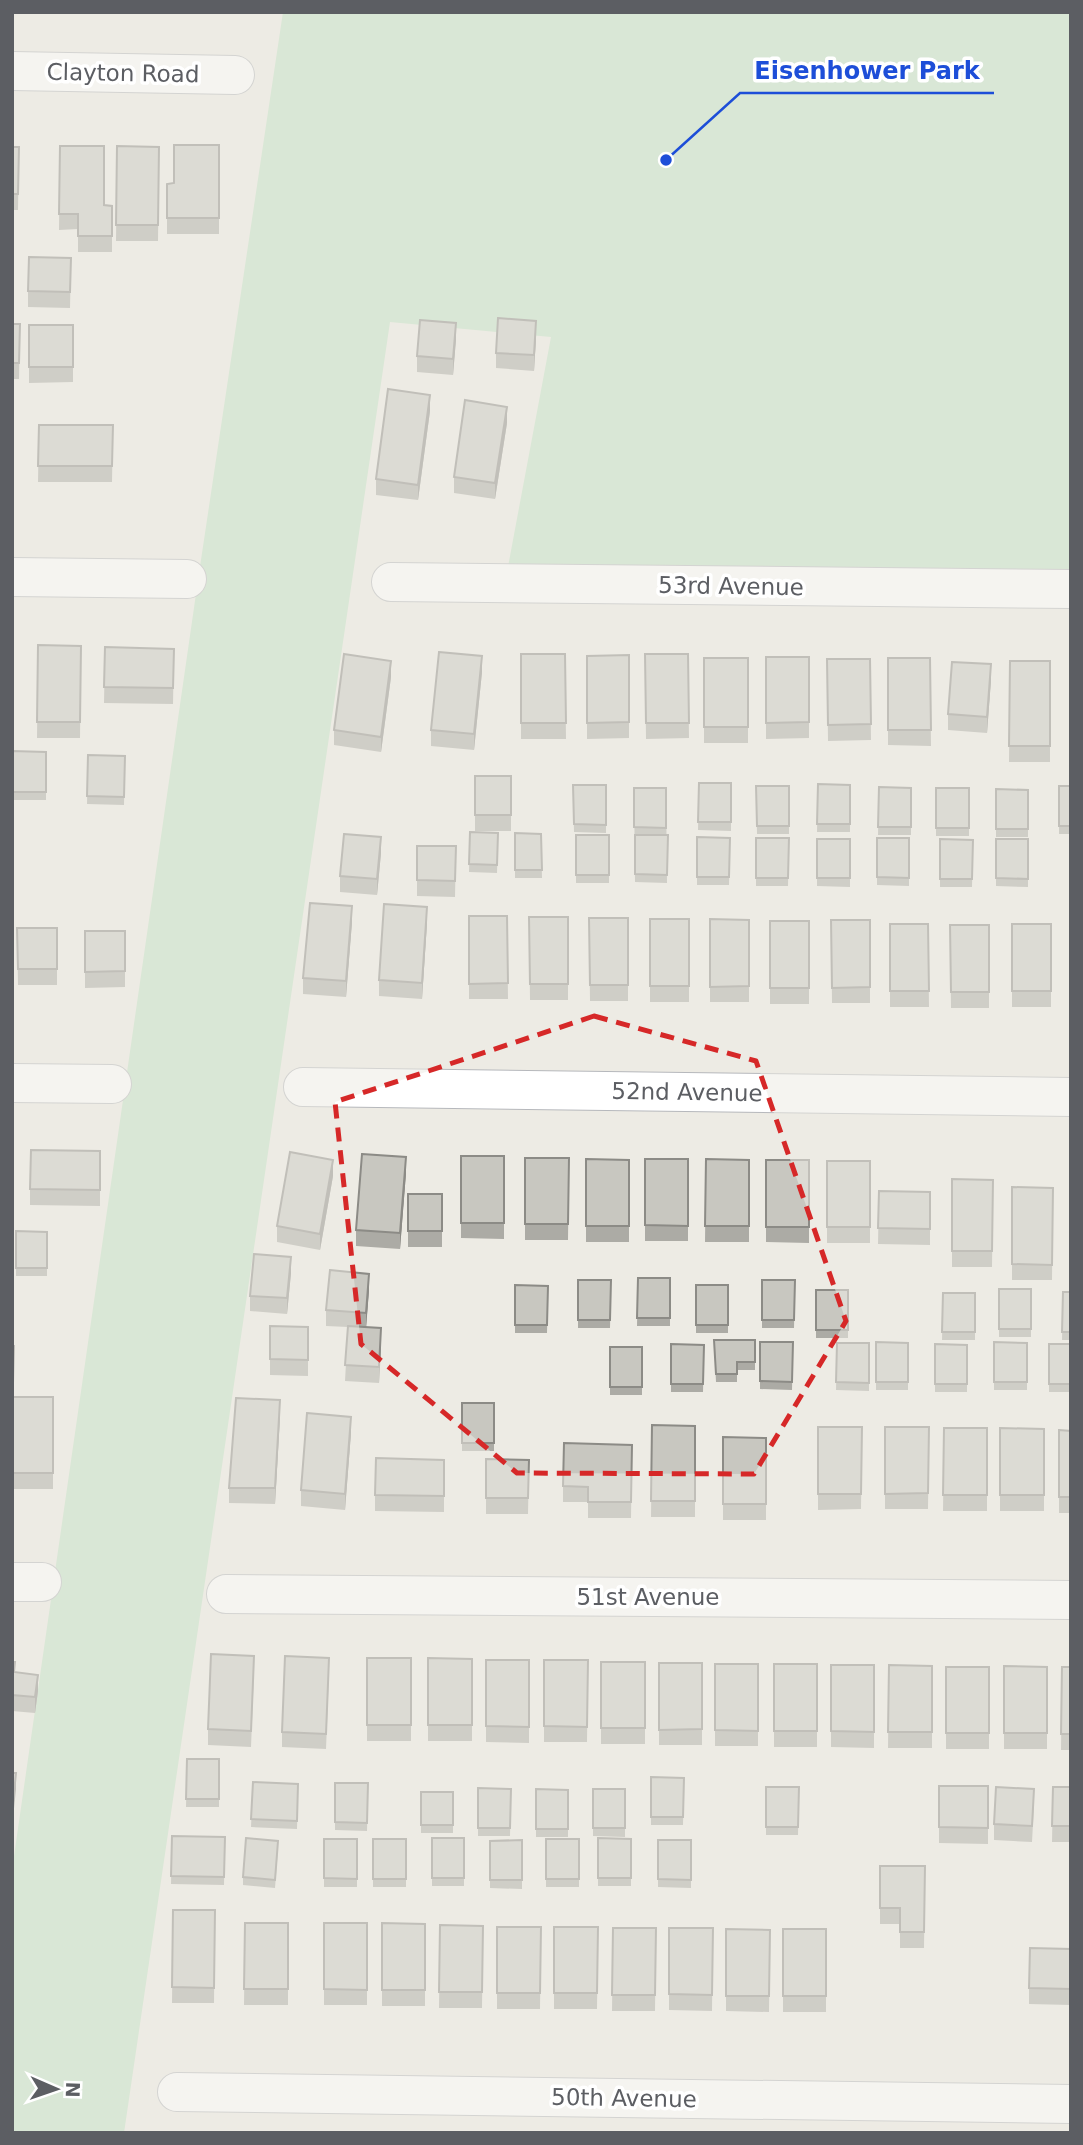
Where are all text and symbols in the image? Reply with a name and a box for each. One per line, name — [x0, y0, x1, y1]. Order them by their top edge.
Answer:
callout: Eisenhower Park — [740, 48, 994, 93]
text: Eisenhower Park — [754, 57, 981, 85]
street label: Clayton Road — [46, 59, 200, 87]
street label: 53rd Avenue — [658, 572, 804, 600]
street label: 52nd Avenue — [611, 1078, 763, 1106]
street label: 51st Avenue — [576, 1584, 720, 1610]
north arrow — [21, 2054, 91, 2124]
text: N — [62, 2081, 84, 2098]
street label: 50th Avenue — [551, 2084, 697, 2112]

